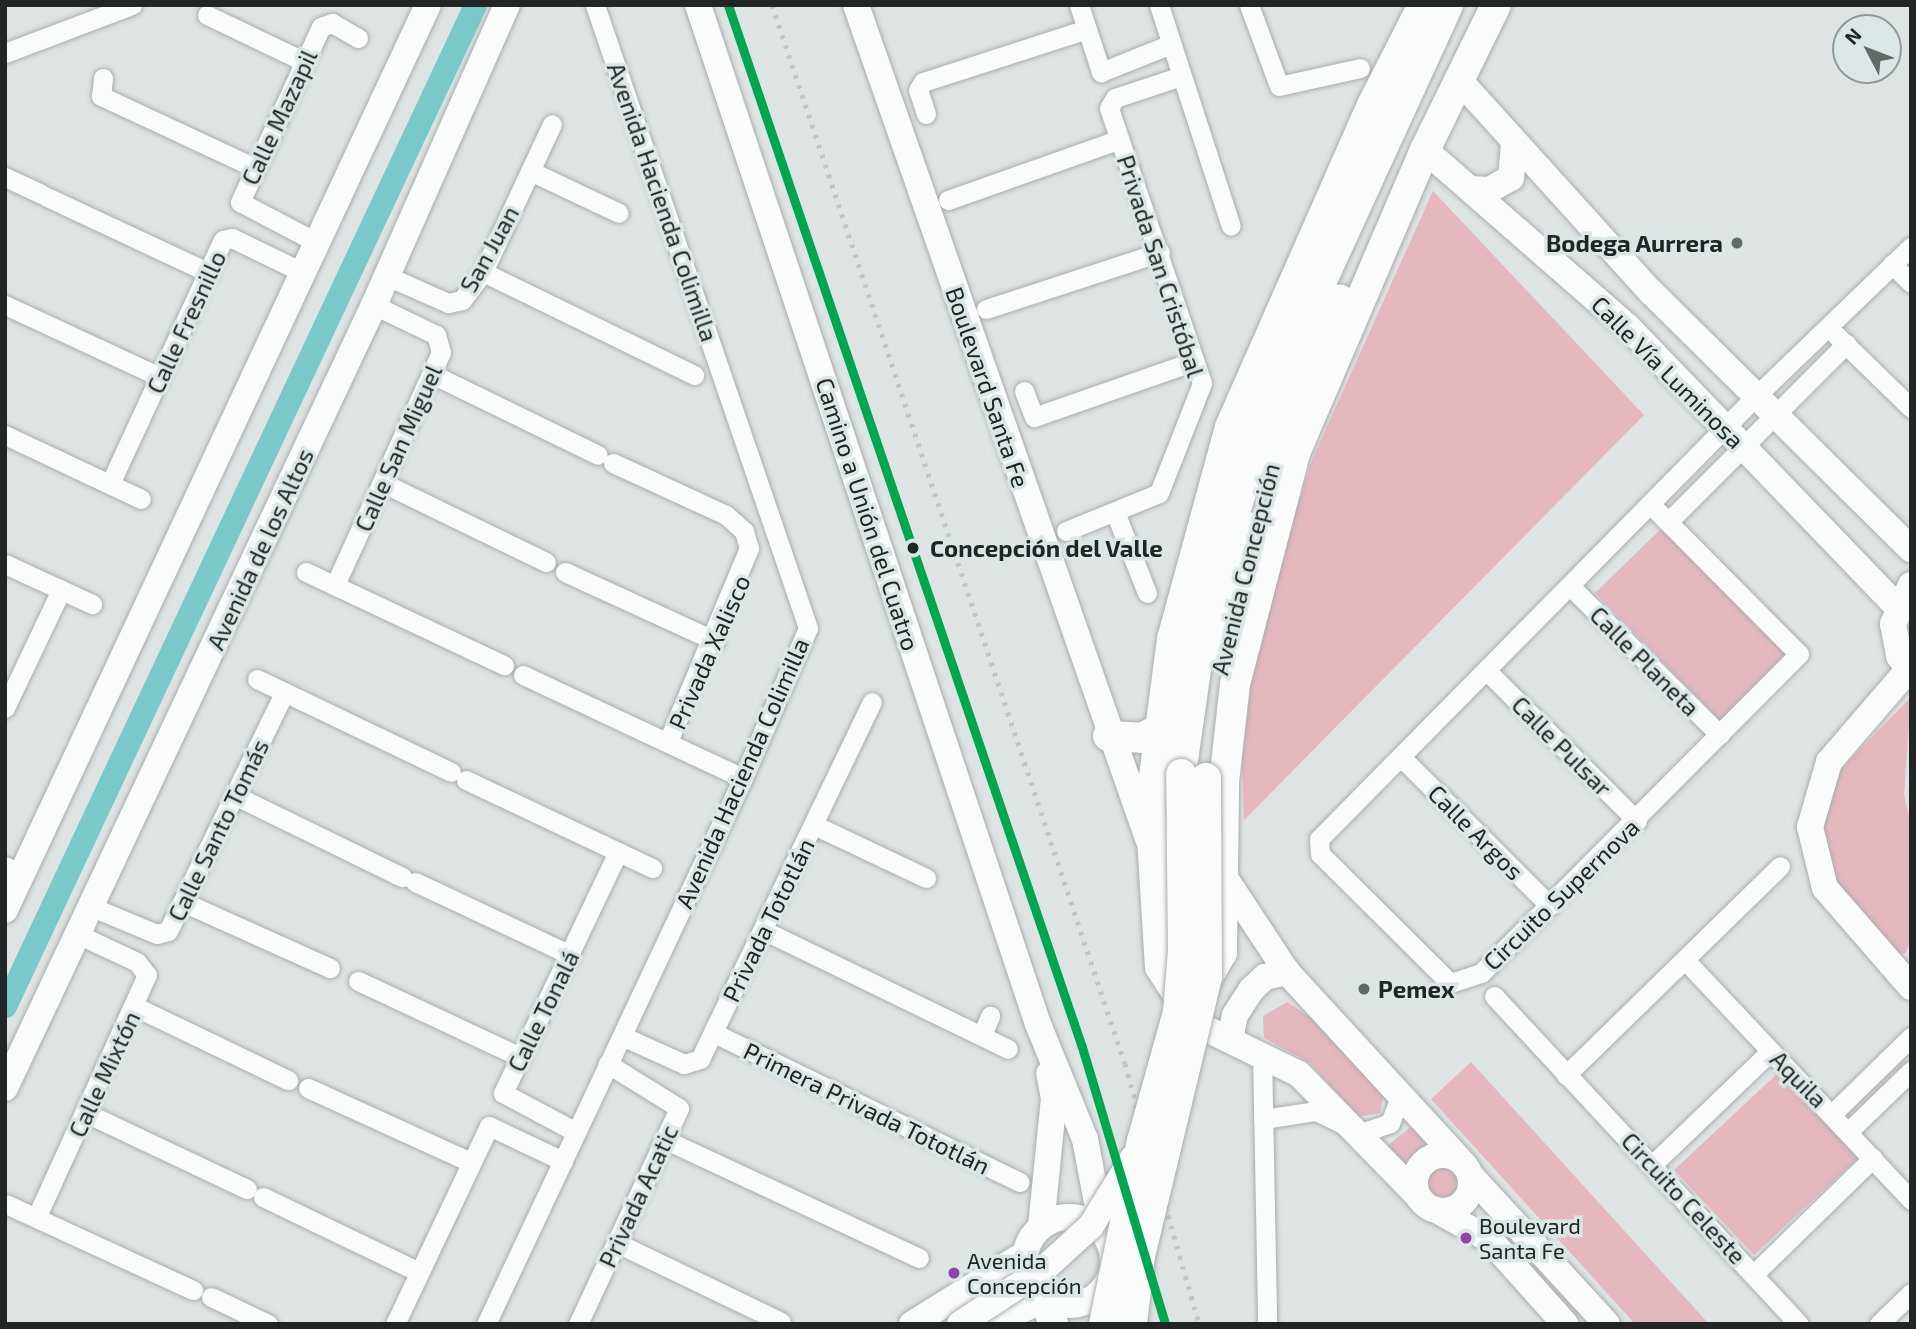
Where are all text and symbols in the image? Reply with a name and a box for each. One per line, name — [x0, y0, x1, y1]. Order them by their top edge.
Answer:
north arrow — [1832, 14, 1902, 84]
text: N — [1839, 23, 1866, 49]
street label: Calle Mazapil — [235, 45, 323, 189]
street label: Avenida Hacienda Colimilla — [602, 59, 724, 345]
street label: Privada San Cristóbal — [1111, 151, 1211, 381]
street label: San Juan — [453, 201, 525, 297]
place label: Bodega Aurrera — [1545, 229, 1723, 257]
marker: Bodega Aurrera — [1729, 235, 1745, 251]
street label: Calle Fresnillo — [140, 246, 232, 398]
street label: Boulevard Santa Fe — [940, 283, 1036, 491]
street label: Calle Vía Luminosa — [1586, 290, 1750, 454]
street label: Calle San Miguel — [348, 360, 448, 536]
street label: Camino a Unión del Cuatro — [810, 374, 926, 654]
street label: Avenida de los Altos — [201, 444, 319, 654]
street label: Avenida Concepción — [1205, 460, 1285, 678]
place label: Concepción del Valle — [930, 534, 1164, 562]
marker: Concepción del Valle — [902, 537, 924, 559]
street label: Privada Xalisco — [662, 570, 756, 734]
street label: Calle Planeta — [1584, 600, 1706, 722]
street label: Avenida Hacienda Colimilla — [669, 633, 815, 913]
street label: Calle Pulsar — [1506, 690, 1618, 802]
street label: Calle Santo Tomás — [161, 734, 275, 926]
street label: Calle Argos — [1422, 778, 1530, 886]
street label: Circuito Supernova — [1477, 812, 1645, 976]
street label: Privada Tototlán — [716, 833, 820, 1007]
street label: Calle Tonalá — [501, 946, 585, 1076]
place label: Pemex — [1378, 975, 1455, 1003]
marker: Pemex — [1356, 981, 1372, 997]
street label: Calle Mixtón — [62, 1006, 146, 1142]
street label: Primera Privada Tototlán — [739, 1036, 995, 1180]
street label: Aquila — [1765, 1045, 1833, 1113]
street label: Privada Acatic — [592, 1120, 684, 1272]
street label: Circuito Celeste — [1616, 1126, 1752, 1270]
place label: Boulevard Santa Fe — [1479, 1212, 1581, 1264]
marker: Boulevard Santa Fe — [1459, 1231, 1473, 1245]
place label: Avenida Concepción — [967, 1247, 1081, 1298]
marker: Avenida Concepción — [947, 1266, 961, 1280]

